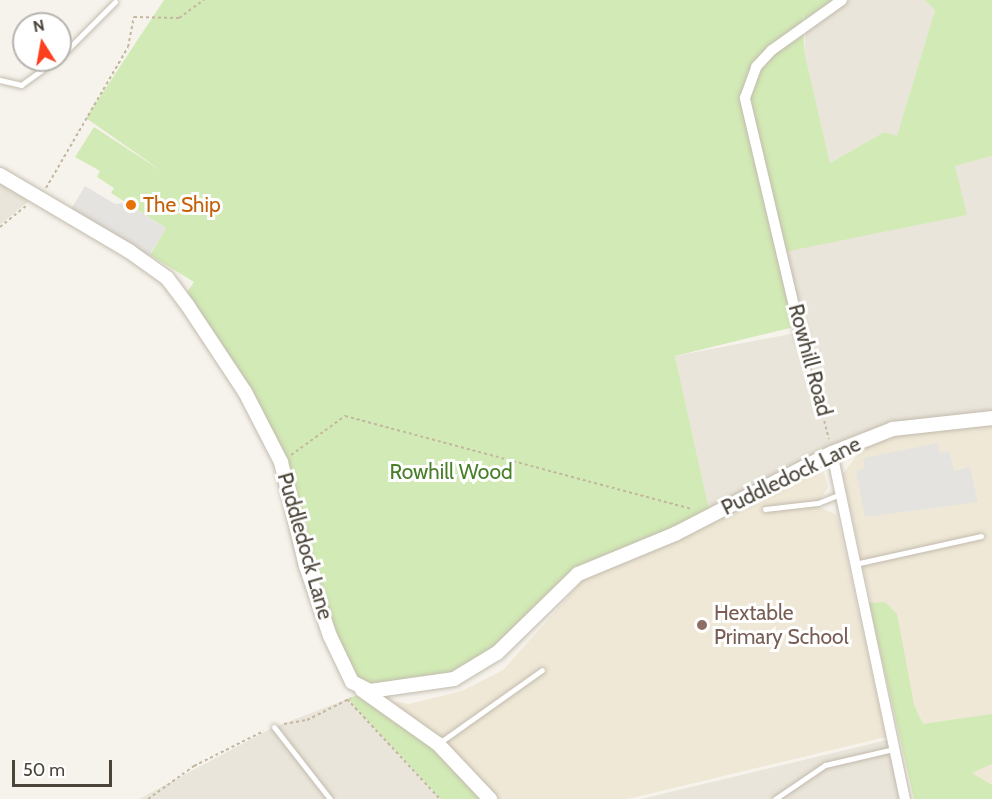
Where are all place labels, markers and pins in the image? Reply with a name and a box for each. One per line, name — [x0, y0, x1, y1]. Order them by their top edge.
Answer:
place label: The Ship — [143, 192, 221, 218]
marker: The Ship — [124, 198, 138, 212]
place label: Hextable Primary School — [714, 600, 849, 650]
marker: Hextable Primary School — [695, 618, 709, 632]

